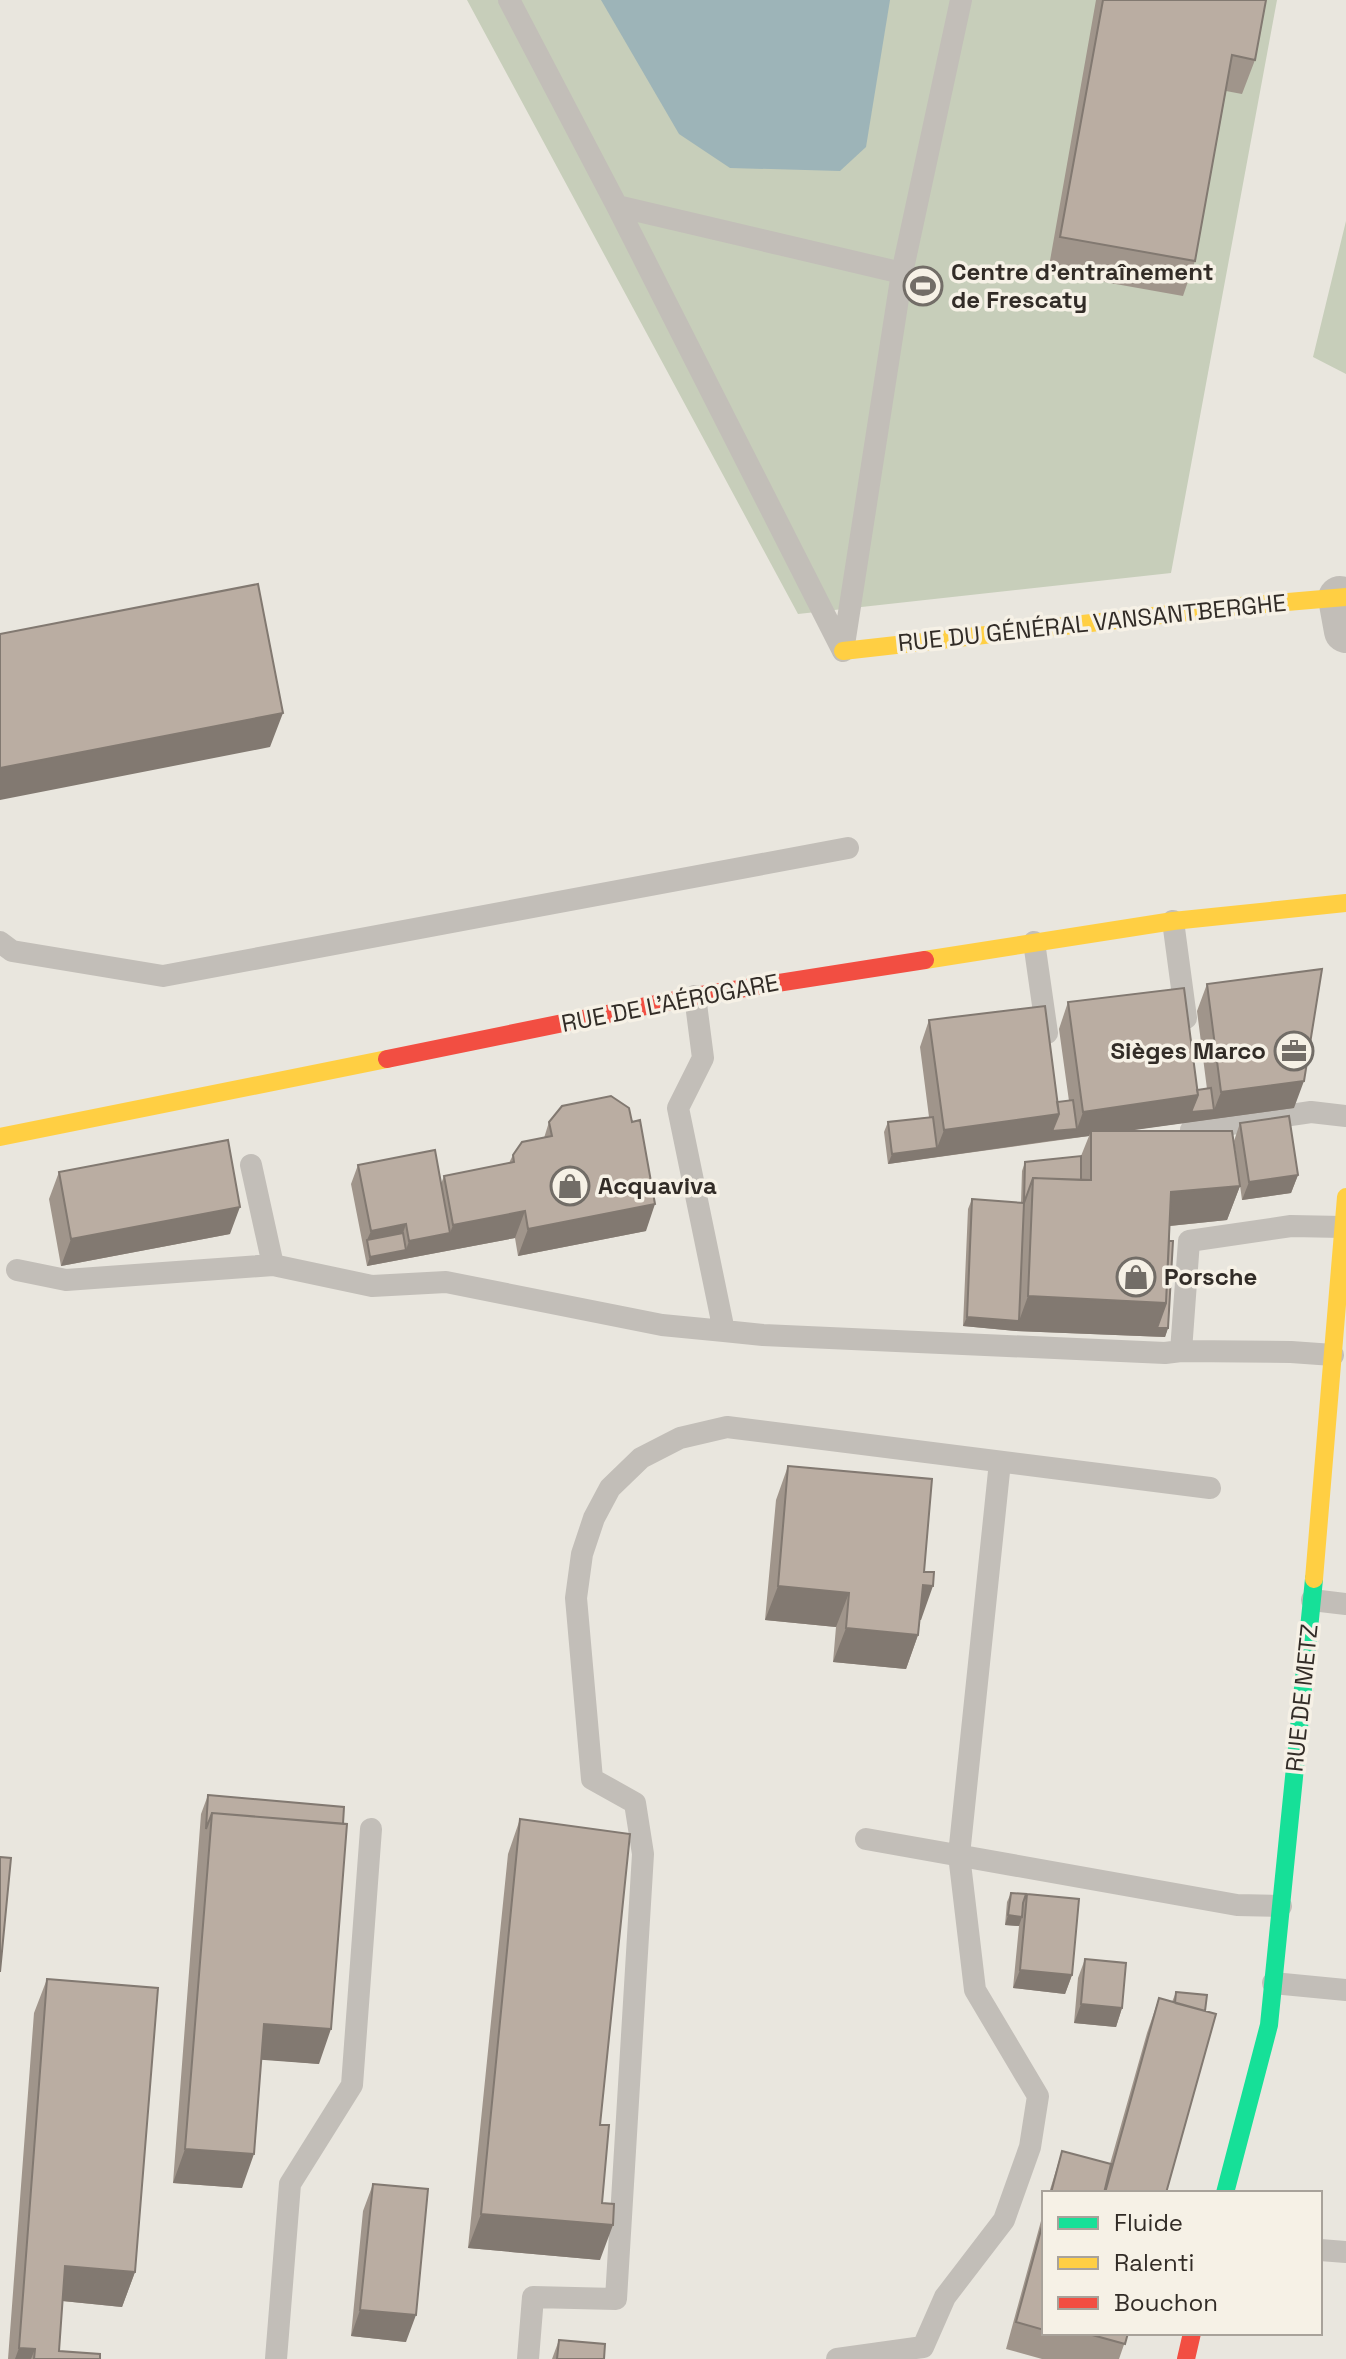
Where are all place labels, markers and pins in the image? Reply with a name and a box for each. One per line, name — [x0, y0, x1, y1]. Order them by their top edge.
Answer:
place label: Centre d'entraînement de Frescaty — [951, 256, 1214, 315]
sports icon: Centre d'entraînement de Frescaty — [902, 265, 944, 307]
office icon: Sièges Marco — [1273, 1030, 1315, 1072]
place label: Sièges Marco — [1111, 1035, 1266, 1066]
shop icon: Acquaviva — [549, 1165, 591, 1207]
place label: Acquaviva — [598, 1170, 717, 1201]
shop icon: Porsche — [1115, 1256, 1157, 1298]
place label: Porsche — [1164, 1261, 1257, 1292]

